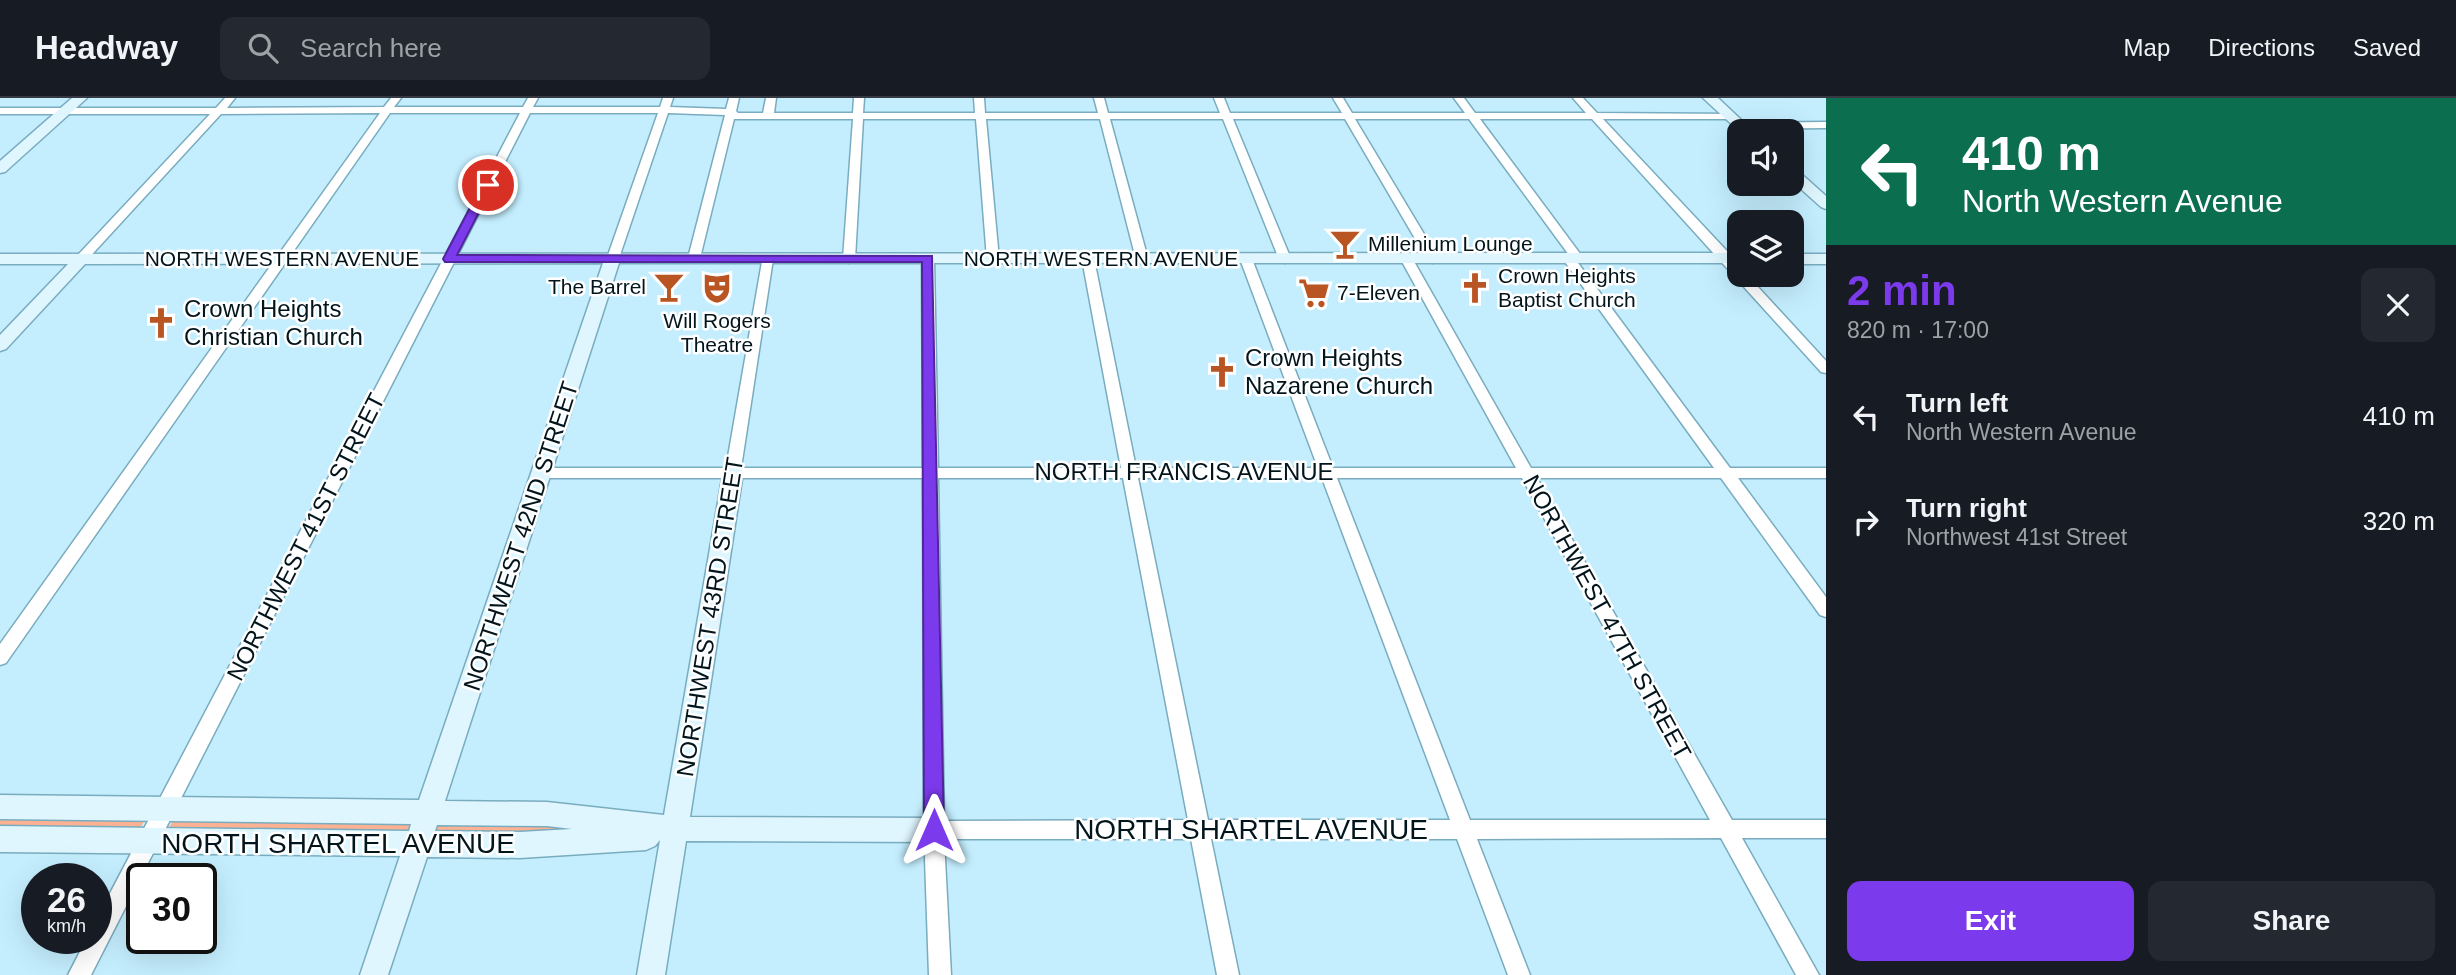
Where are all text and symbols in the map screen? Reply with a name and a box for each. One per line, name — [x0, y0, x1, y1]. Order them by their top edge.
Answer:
search box — [220, 17, 710, 80]
text: Headway — [35, 29, 178, 66]
icon: search — [244, 29, 282, 67]
text: Search here — [300, 33, 442, 63]
text: Map — [2124, 34, 2170, 61]
text: Directions — [2208, 34, 2315, 61]
text: Saved — [2353, 34, 2421, 61]
map controls — [1727, 119, 1804, 287]
button: sound — [1727, 119, 1804, 196]
icon: left — [1847, 126, 1938, 217]
text: 410 m — [1962, 126, 2101, 180]
pin — [458, 155, 518, 215]
icon: arrive — [469, 166, 507, 204]
text: North Western Avenue — [1962, 183, 2283, 219]
button: layers — [1727, 210, 1804, 287]
bar icon: Millenium Lounge — [1328, 227, 1362, 261]
place label: Millenium Lounge — [1368, 232, 1533, 255]
street label: NORTH WESTERN AVENUE — [145, 247, 419, 270]
street label: NORTH WESTERN AVENUE — [964, 247, 1238, 270]
place label: Crown Heights Baptist Church — [1498, 264, 1636, 311]
text: 2 min — [1847, 267, 1957, 314]
button: close — [2361, 268, 2435, 342]
bar icon: The Barrel — [652, 270, 686, 304]
theatre icon: Will Rogers Theatre — [700, 271, 734, 305]
church icon: Crown Heights Baptist Church — [1458, 271, 1492, 305]
place label: The Barrel — [548, 275, 646, 298]
supermarket icon: 7-Eleven — [1297, 276, 1331, 310]
place label: 7-Eleven — [1337, 281, 1420, 304]
place label: Crown Heights Christian Church — [184, 295, 363, 350]
church icon: Crown Heights Christian Church — [144, 306, 178, 340]
place label: Will Rogers Theatre — [663, 309, 771, 356]
text: 820 m · 17:00 — [1847, 317, 1989, 343]
place label: Crown Heights Nazarene Church — [1245, 344, 1433, 399]
church icon: Crown Heights Nazarene Church — [1205, 355, 1239, 389]
street label: NORTHWEST 42ND STREET — [458, 378, 583, 694]
street label: NORTHWEST 41ST STREET — [221, 388, 390, 685]
text: Turn left — [1906, 388, 2008, 418]
icon: left — [1847, 398, 1885, 436]
text: 410 m — [2363, 401, 2435, 431]
text: North Western Avenue — [1906, 419, 2137, 445]
street label: NORTHWEST 43RD STREET — [671, 455, 748, 779]
street label: NORTH FRANCIS AVENUE — [1034, 458, 1334, 485]
street label: NORTHWEST 47TH STREET — [1518, 470, 1697, 764]
text: Turn right — [1906, 493, 2027, 523]
icon: right — [1847, 503, 1885, 541]
text: 320 m — [2363, 506, 2435, 536]
text: Northwest 41st Street — [1906, 524, 2127, 550]
position arrow — [897, 793, 971, 867]
street label: NORTH SHARTEL AVENUE — [1074, 814, 1428, 845]
street label: NORTH SHARTEL AVENUE — [161, 828, 515, 859]
speed limit sign: 30 — [126, 863, 217, 954]
text: 26 — [47, 880, 86, 919]
button: Exit — [1847, 881, 2134, 961]
button: Share — [2148, 881, 2435, 961]
text: km/h — [47, 916, 86, 936]

